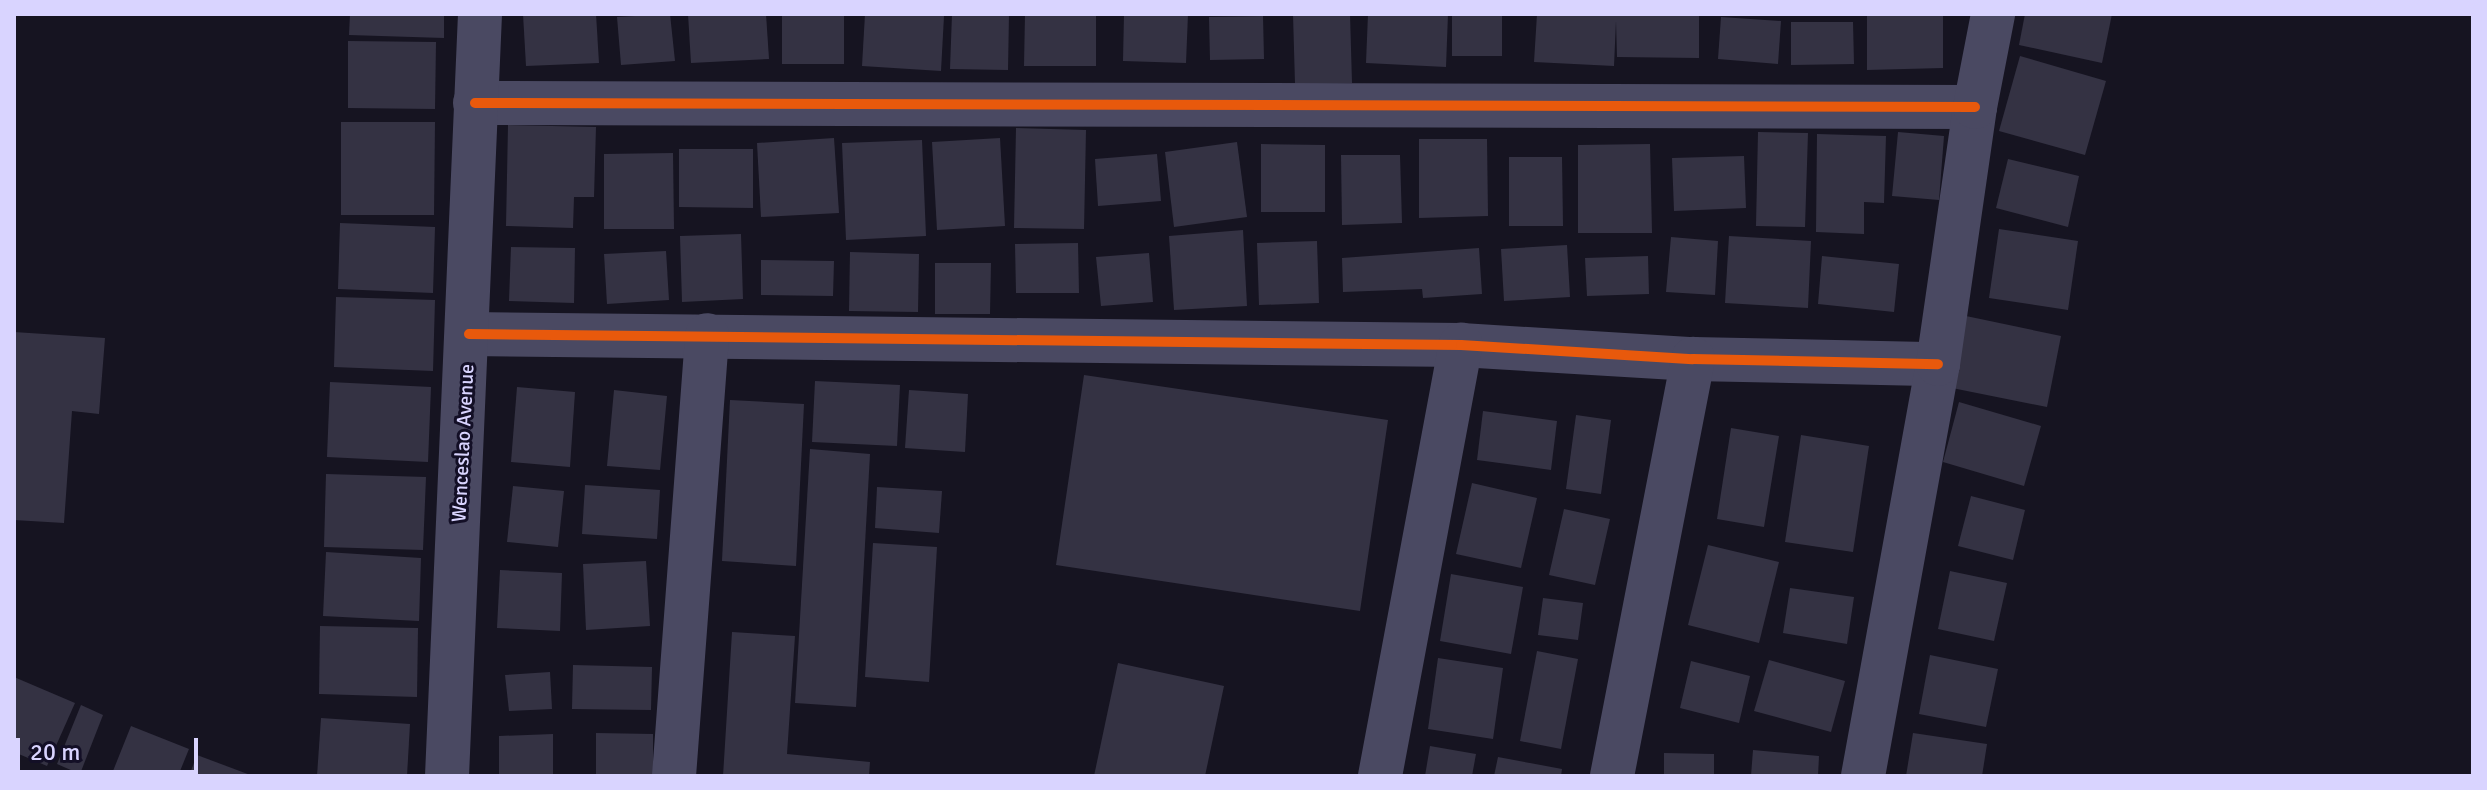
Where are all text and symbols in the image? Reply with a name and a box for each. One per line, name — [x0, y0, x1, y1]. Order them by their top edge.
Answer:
street label: Wenceslao Avenue — [447, 363, 479, 523]
scale bar — [20, 722, 202, 772]
text: 20 m — [30, 737, 80, 767]

